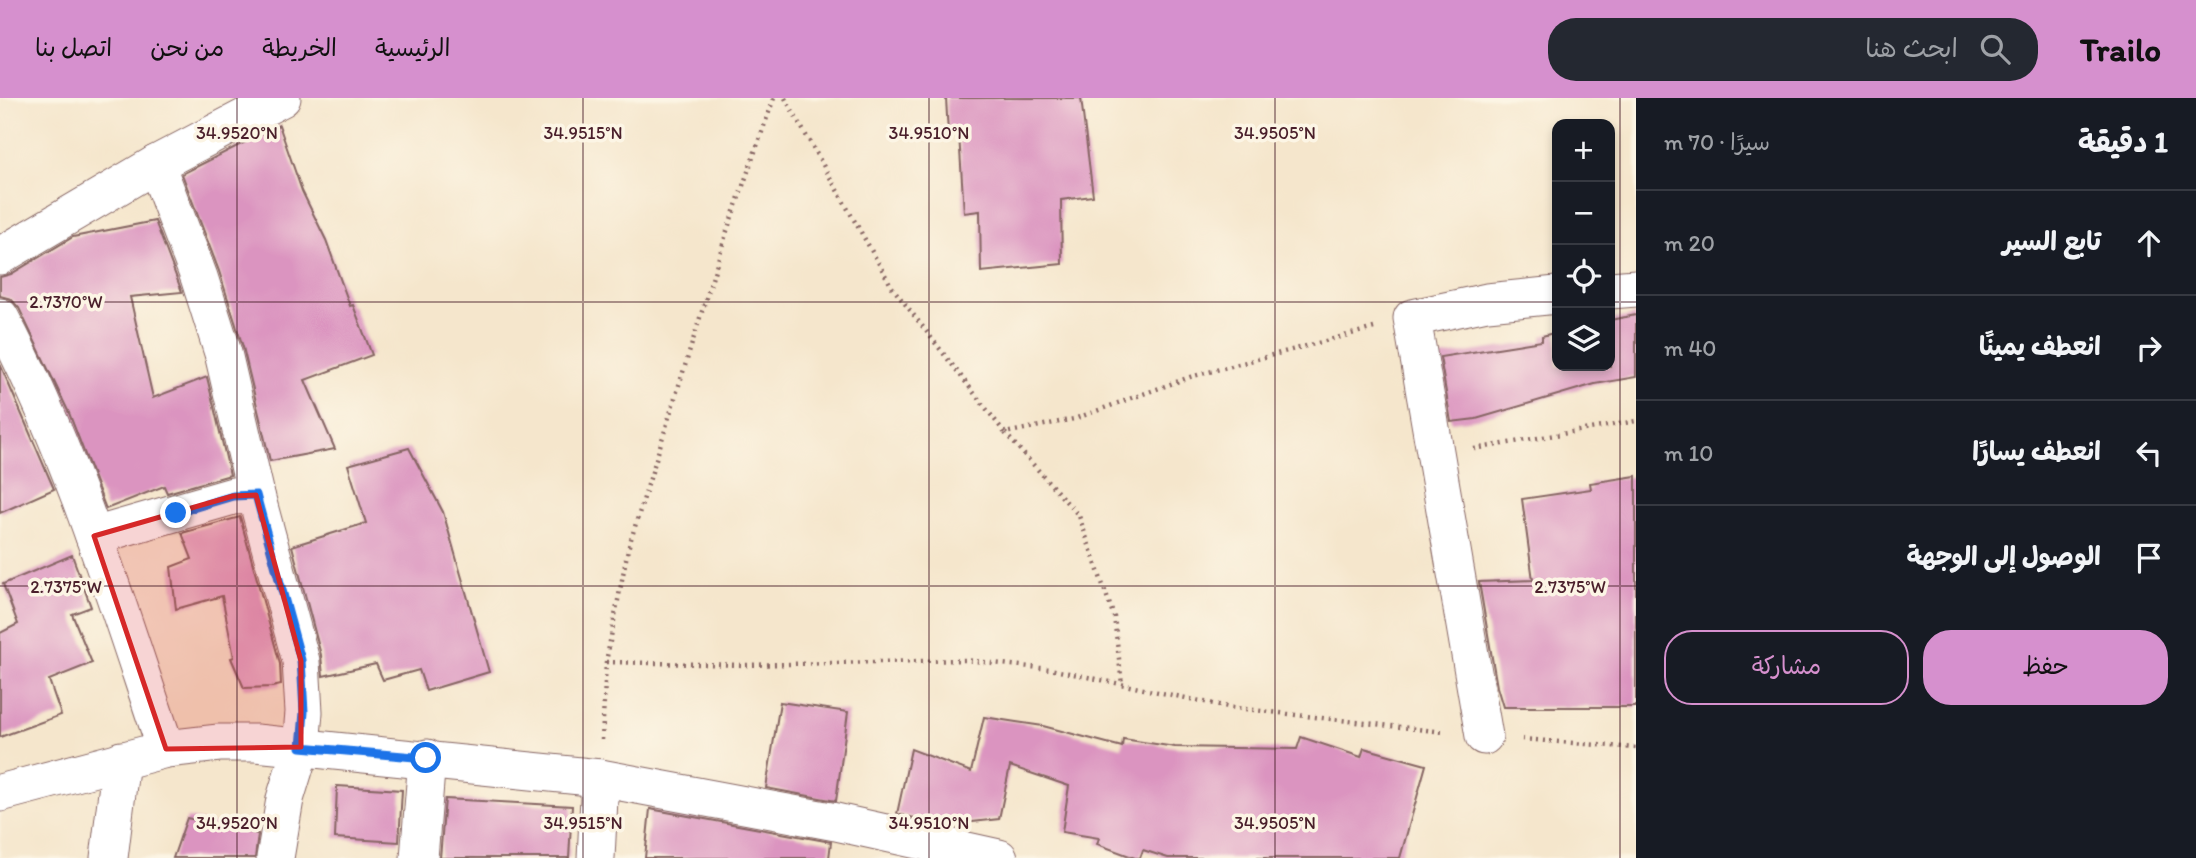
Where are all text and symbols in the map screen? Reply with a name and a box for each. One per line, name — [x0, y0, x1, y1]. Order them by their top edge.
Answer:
search box — [1548, 18, 2038, 81]
icon: search — [1976, 30, 2014, 68]
text: Trailo — [2080, 30, 2161, 69]
text: ابحث هنا — [1865, 32, 1958, 64]
text: اتصل بنا — [35, 33, 112, 62]
text: من نحن — [150, 33, 224, 62]
text: الخريطة — [262, 33, 337, 62]
text: الرئيسية — [375, 33, 450, 62]
map controls — [1552, 119, 1615, 371]
button: + — [1552, 119, 1615, 182]
text: 34.9520°N — [196, 122, 278, 144]
text: 34.9515°N — [543, 122, 623, 144]
text: 34.9510°N — [889, 122, 969, 144]
text: 34.9505°N — [1234, 122, 1316, 144]
text: 1 دقيقة — [2078, 123, 2168, 160]
text: سيرًا · 70 m — [1664, 128, 1770, 156]
button: − — [1552, 182, 1615, 245]
icon: ahead — [2130, 224, 2168, 262]
text: تابع السير — [2003, 225, 2101, 257]
text: 20 m — [1664, 229, 1715, 257]
button: locate — [1552, 245, 1615, 308]
text: 2.7370°W — [29, 291, 103, 313]
button: layers — [1552, 308, 1615, 371]
icon: right — [2130, 329, 2168, 367]
text: انعطف يمينًا — [1979, 330, 2101, 362]
text: 40 m — [1664, 334, 1717, 362]
icon: left — [2130, 434, 2168, 472]
text: انعطف يسارًا — [1972, 435, 2101, 467]
text: 10 m — [1664, 439, 1713, 467]
route end — [160, 497, 191, 528]
icon: arrive — [2130, 539, 2168, 577]
text: الوصول إلى الوجهة — [1907, 540, 2101, 572]
text: 2.7375°W — [30, 576, 102, 598]
text: 2.7375°W — [1534, 576, 1606, 598]
button: مشاركة — [1664, 630, 1909, 705]
button: حفظ — [1923, 630, 2168, 705]
route start — [410, 742, 441, 773]
text: 34.9520°N — [196, 812, 278, 834]
text: 34.9515°N — [543, 812, 623, 834]
text: 34.9510°N — [889, 812, 969, 834]
text: 34.9505°N — [1234, 812, 1316, 834]

